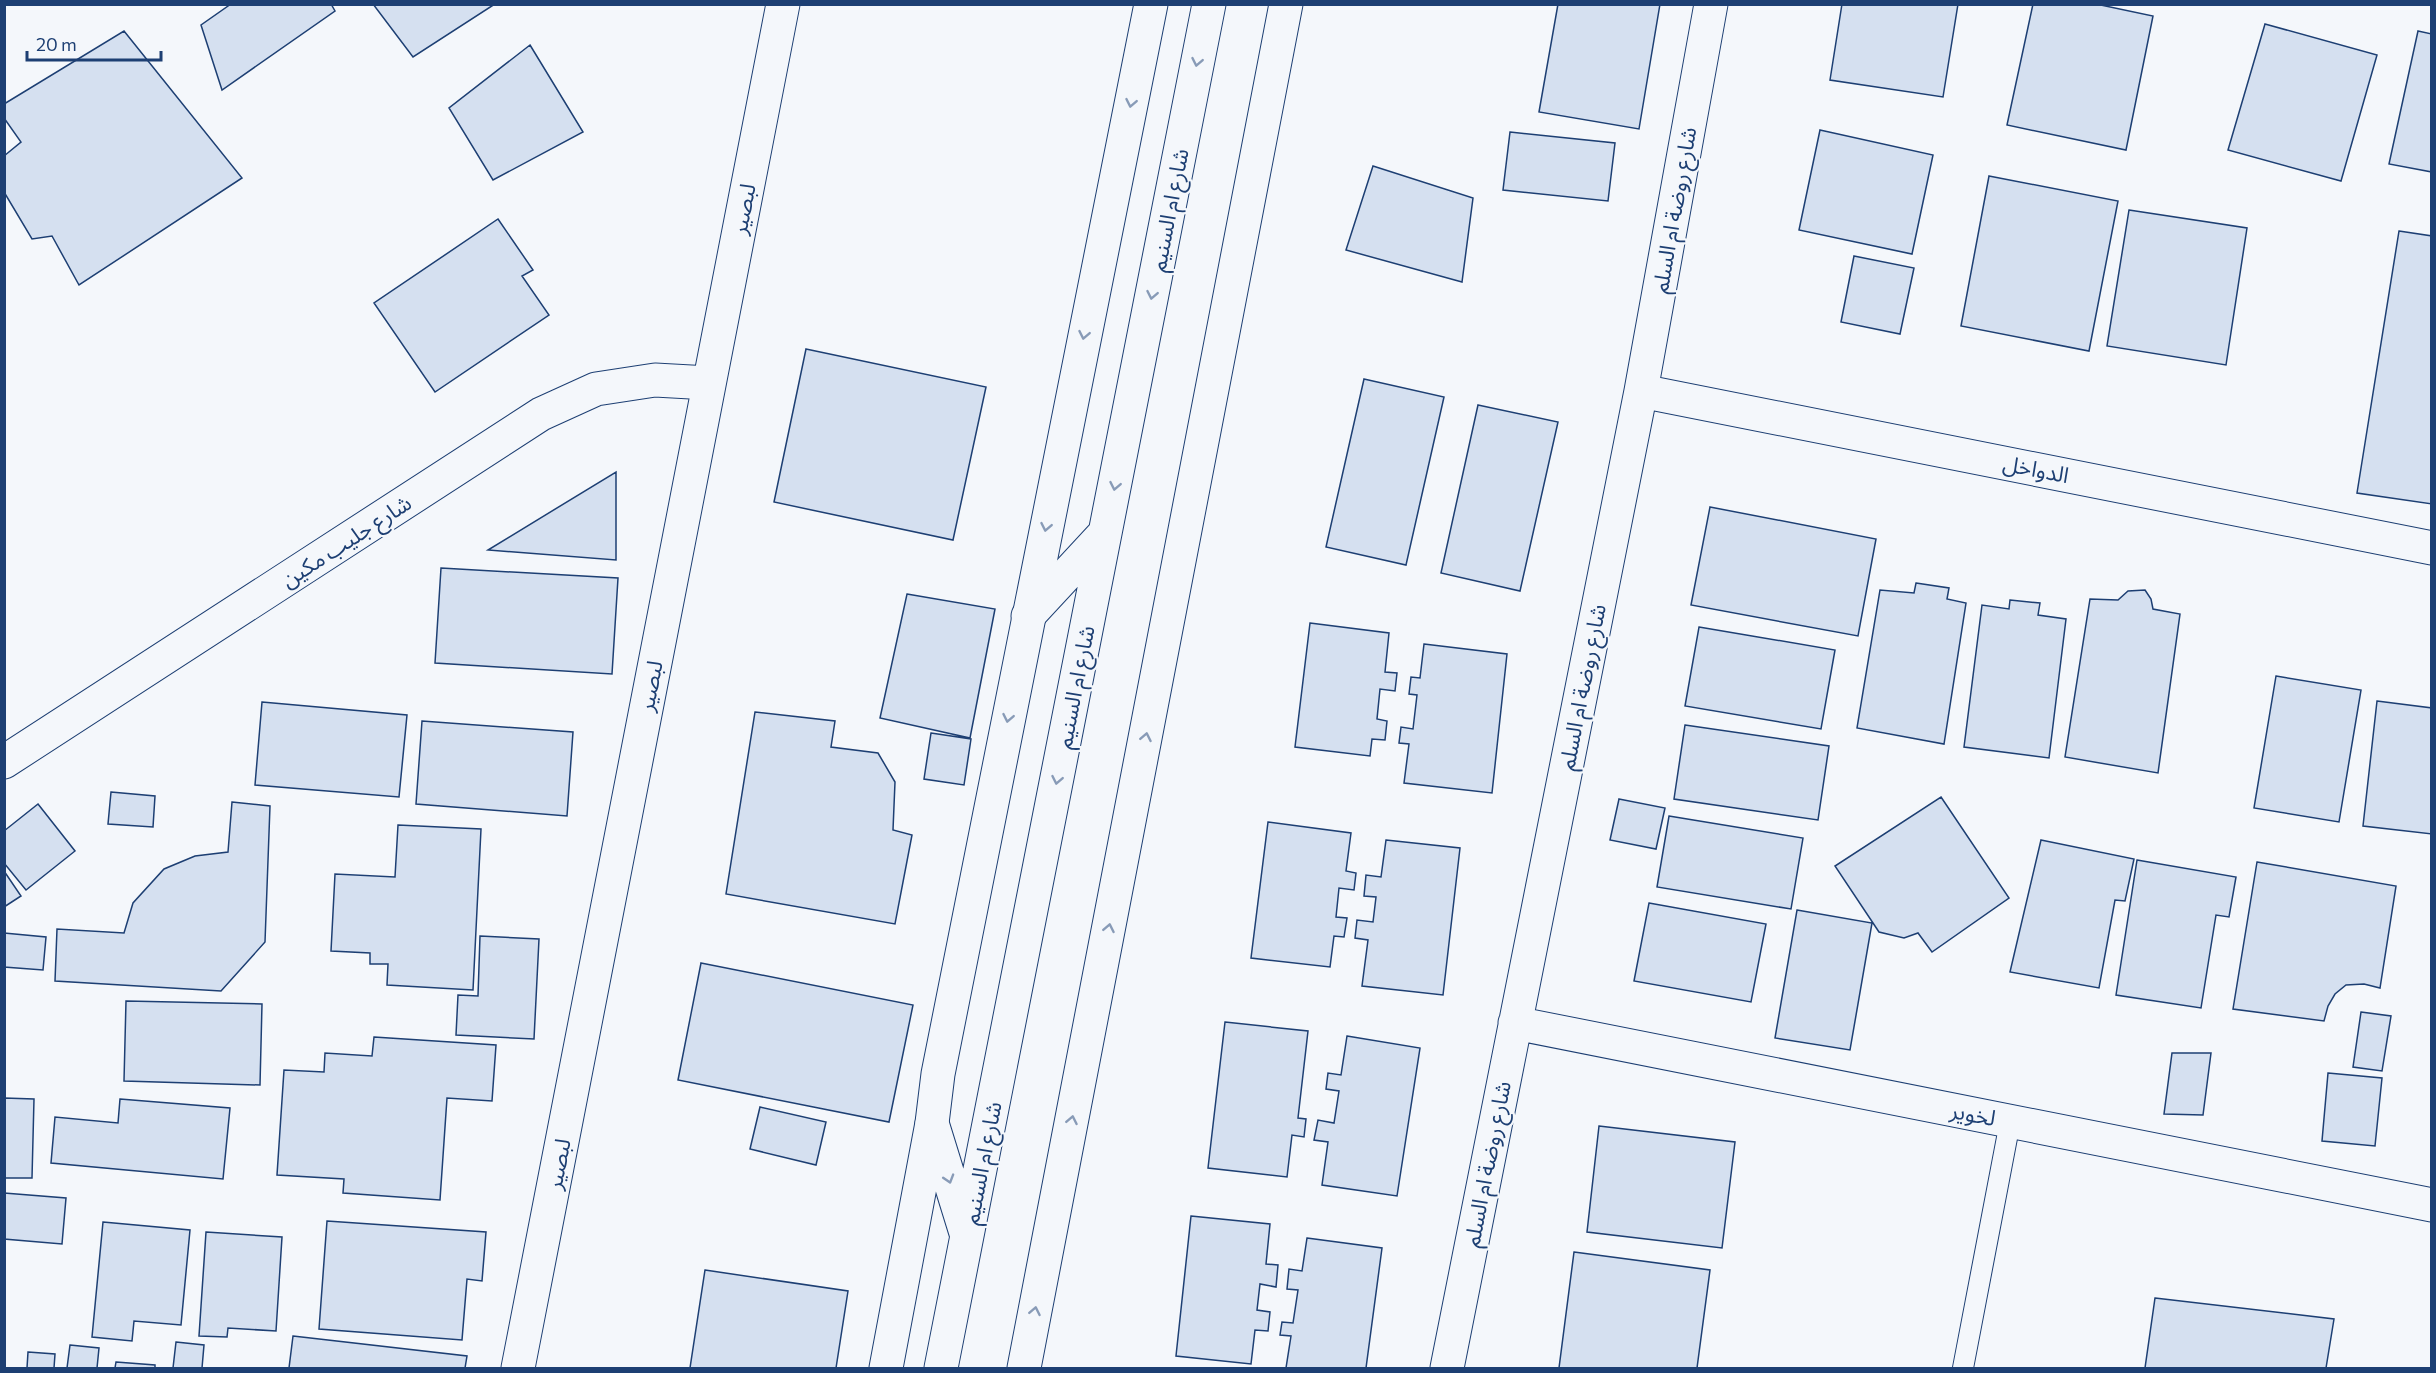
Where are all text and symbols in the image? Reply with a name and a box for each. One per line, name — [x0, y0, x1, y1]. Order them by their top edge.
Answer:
scale bar — [27, 24, 160, 62]
text: 20 m — [36, 33, 77, 55]
one-way arrow — [1191, 57, 1204, 67]
one-way arrow — [1125, 98, 1138, 108]
street label: شارع روضة ام السلم — [1646, 125, 1705, 296]
street label: شارع ام السنيم — [1143, 146, 1198, 275]
street label: لبصير — [724, 181, 761, 238]
one-way arrow — [1146, 289, 1159, 299]
one-way arrow — [1079, 330, 1092, 340]
street label: الدواخل — [2001, 449, 2071, 488]
one-way arrow — [1109, 481, 1122, 491]
street label: شارع جليب مكين — [275, 488, 418, 596]
one-way arrow — [1040, 521, 1053, 531]
street label: شارع روضة ام السلم — [1552, 602, 1615, 773]
street label: شارع ام السنيم — [1049, 623, 1104, 752]
street label: لبصير — [631, 658, 668, 715]
one-way arrow — [1002, 713, 1015, 723]
one-way arrow — [1139, 732, 1152, 742]
one-way arrow — [1051, 775, 1064, 785]
one-way arrow — [1102, 923, 1115, 933]
street label: شارع روضة ام السلم — [1457, 1079, 1520, 1250]
street label: لخوير — [1947, 1096, 1998, 1131]
street label: شارع ام السنيم — [956, 1099, 1011, 1228]
one-way arrow — [1065, 1115, 1078, 1125]
street label: لبصير — [539, 1136, 576, 1193]
one-way arrow — [942, 1173, 954, 1184]
one-way arrow — [1028, 1306, 1041, 1316]

